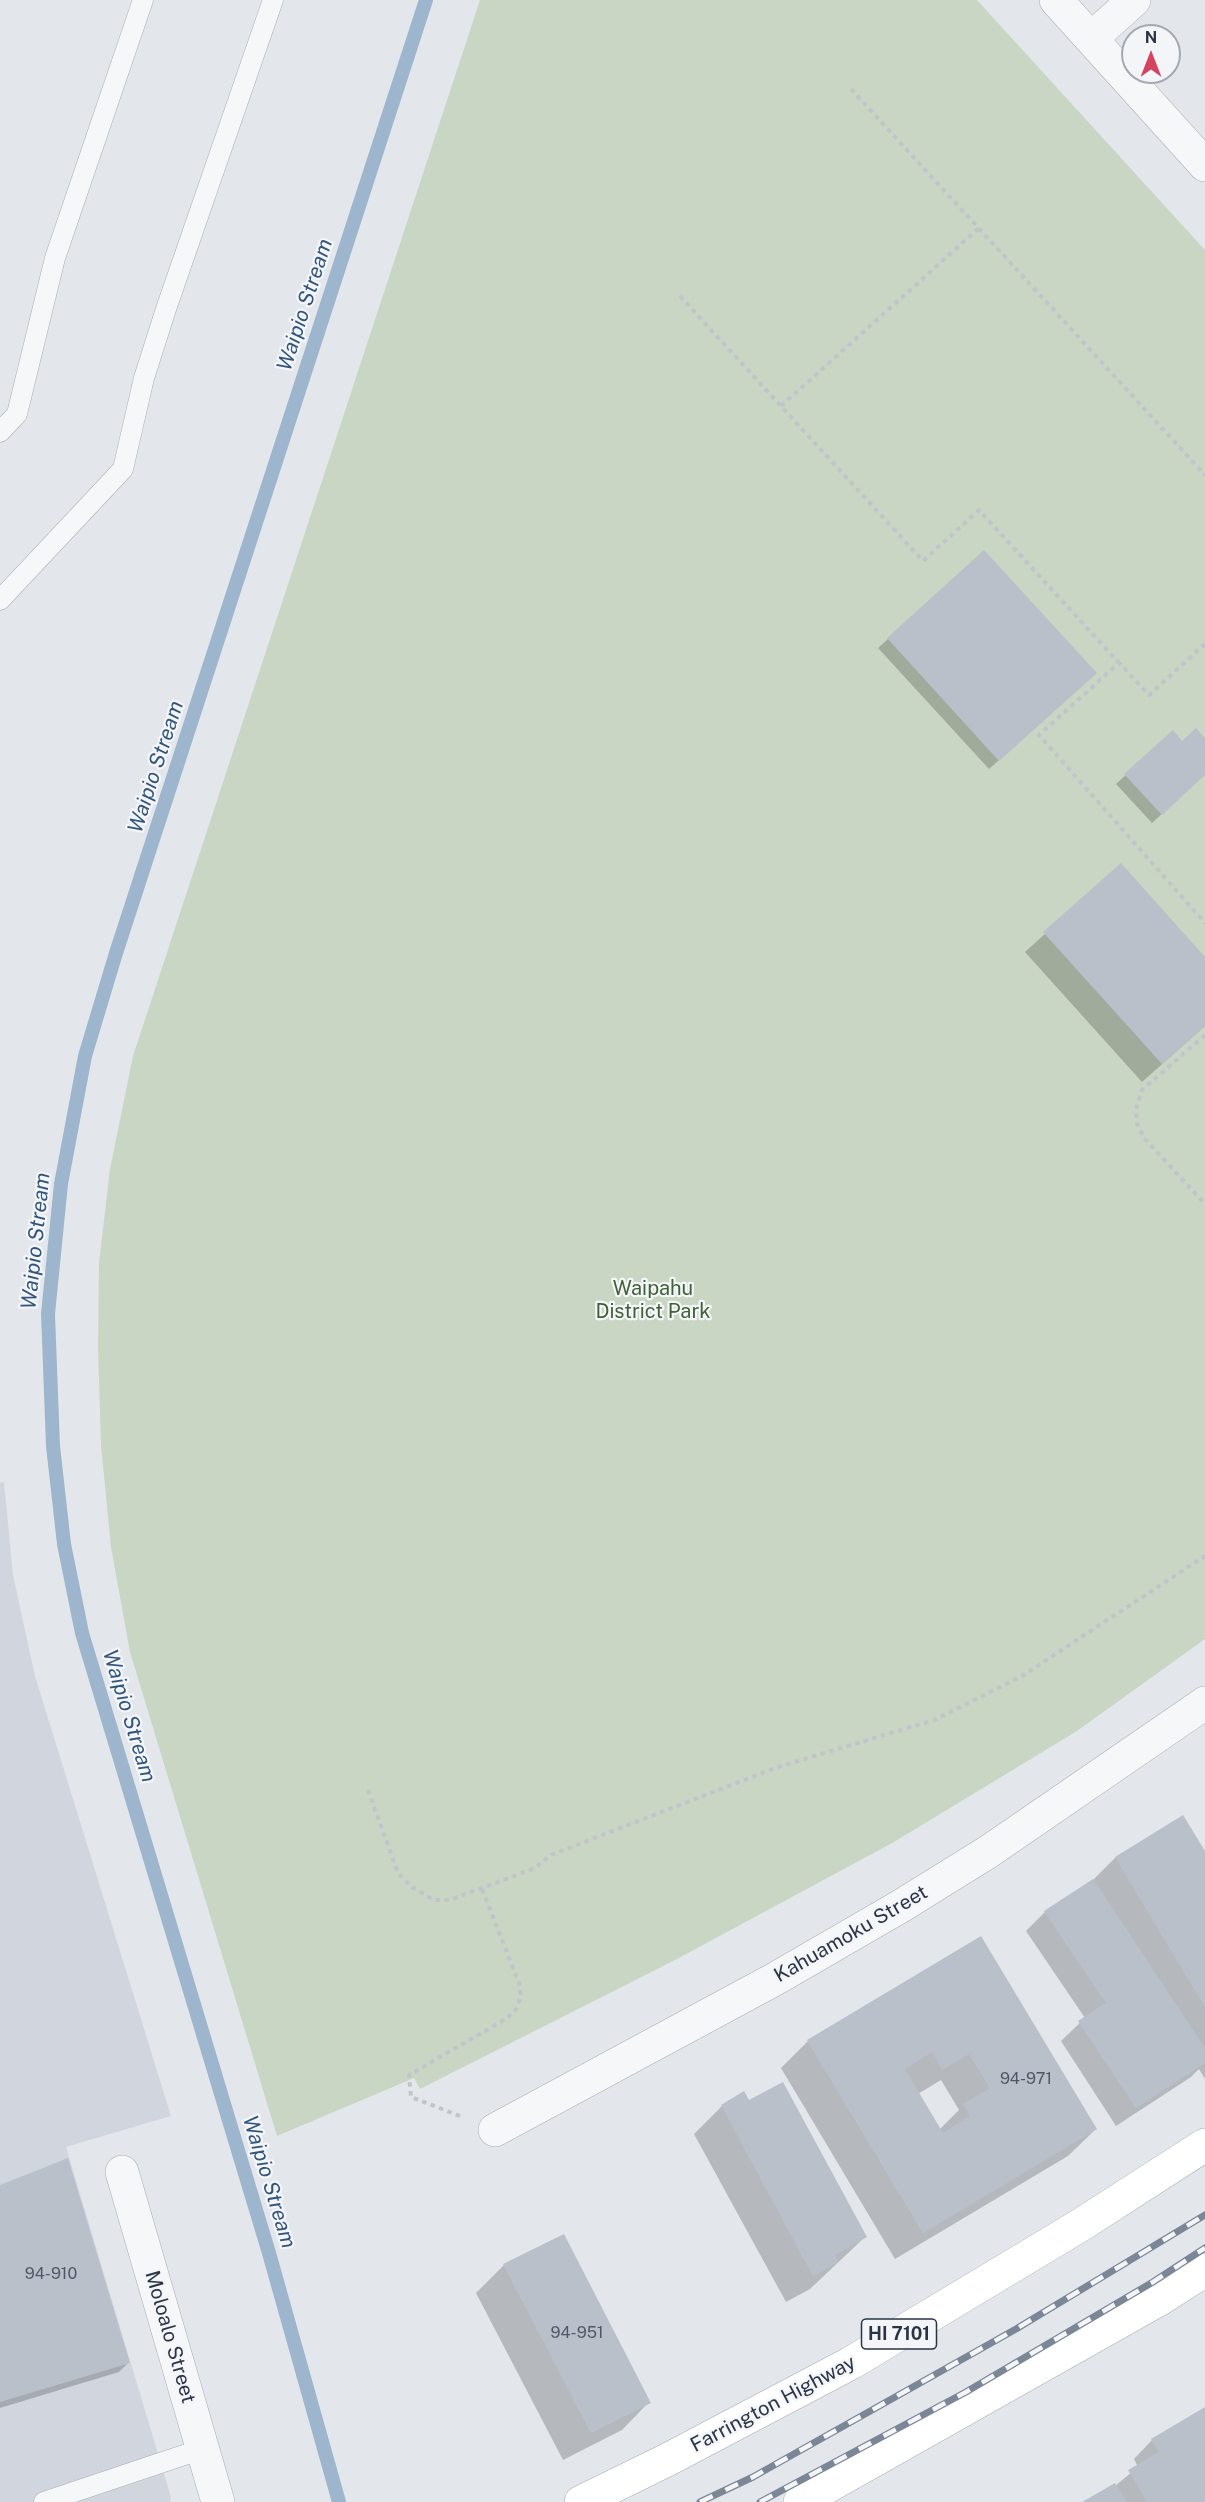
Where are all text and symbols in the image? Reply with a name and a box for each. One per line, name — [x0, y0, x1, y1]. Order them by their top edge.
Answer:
north arrow — [1121, 24, 1181, 84]
text: N — [1145, 28, 1157, 47]
water label: Waipio Stream — [272, 236, 338, 374]
water label: Waipio Stream — [123, 698, 189, 836]
water label: Waipio Stream — [16, 1171, 56, 1311]
park label: Waipahu District Park — [596, 1277, 710, 1324]
water label: Waipio Stream — [97, 1647, 161, 1785]
street label: Kahuamoku Street — [770, 1880, 932, 1988]
house number: 94-971 — [1000, 2069, 1052, 2089]
water label: Waipio Stream — [237, 2113, 301, 2251]
house number: 94-910 — [25, 2264, 77, 2284]
street label: Moloalo Street — [140, 2268, 200, 2406]
road number: HI 7101 — [862, 2319, 936, 2349]
house number: 94-951 — [551, 2323, 603, 2343]
street label: Farrington Highway — [686, 2350, 860, 2458]

